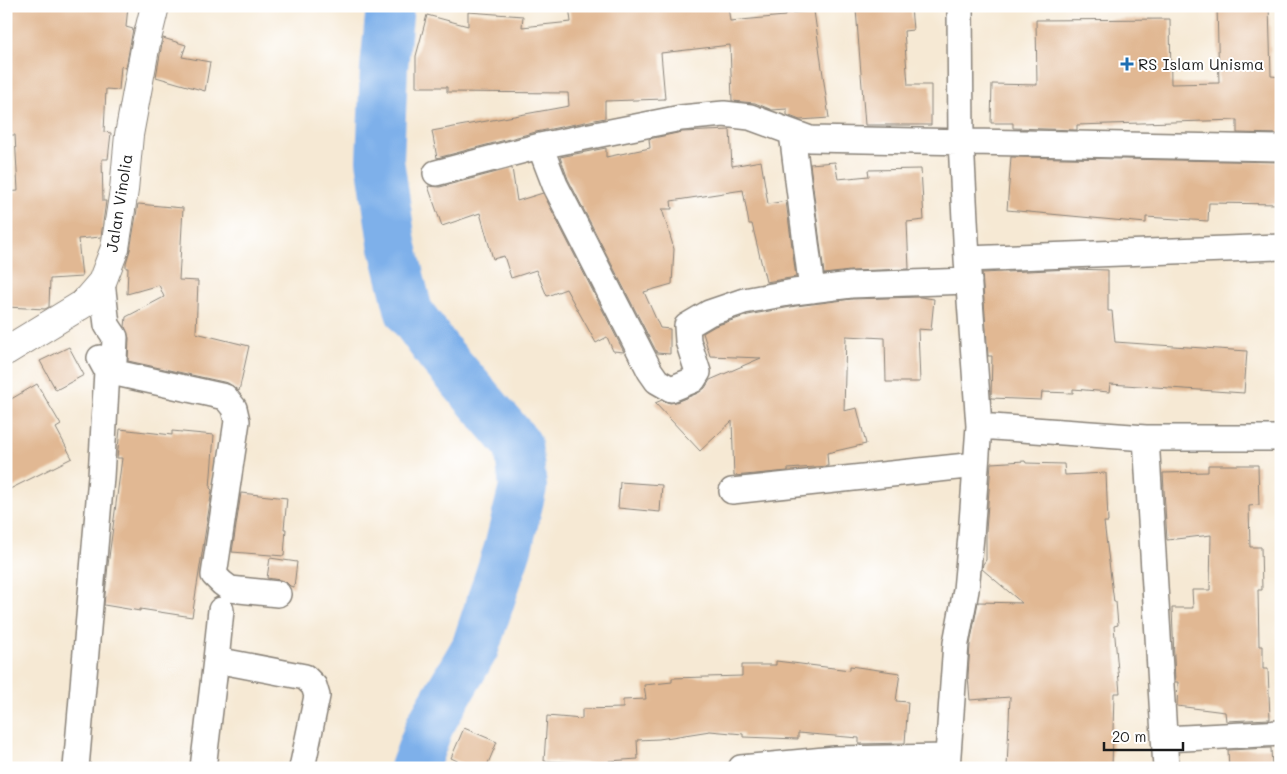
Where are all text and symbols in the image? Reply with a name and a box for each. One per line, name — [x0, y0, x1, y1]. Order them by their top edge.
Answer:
place label: RS Islam Unisma — [1138, 53, 1264, 74]
marker: RS Islam Unisma — [1120, 57, 1134, 71]
street label: Jalan Vinolia — [100, 152, 137, 254]
scale bar — [1104, 719, 1183, 751]
text: 20 m — [1112, 726, 1146, 746]

